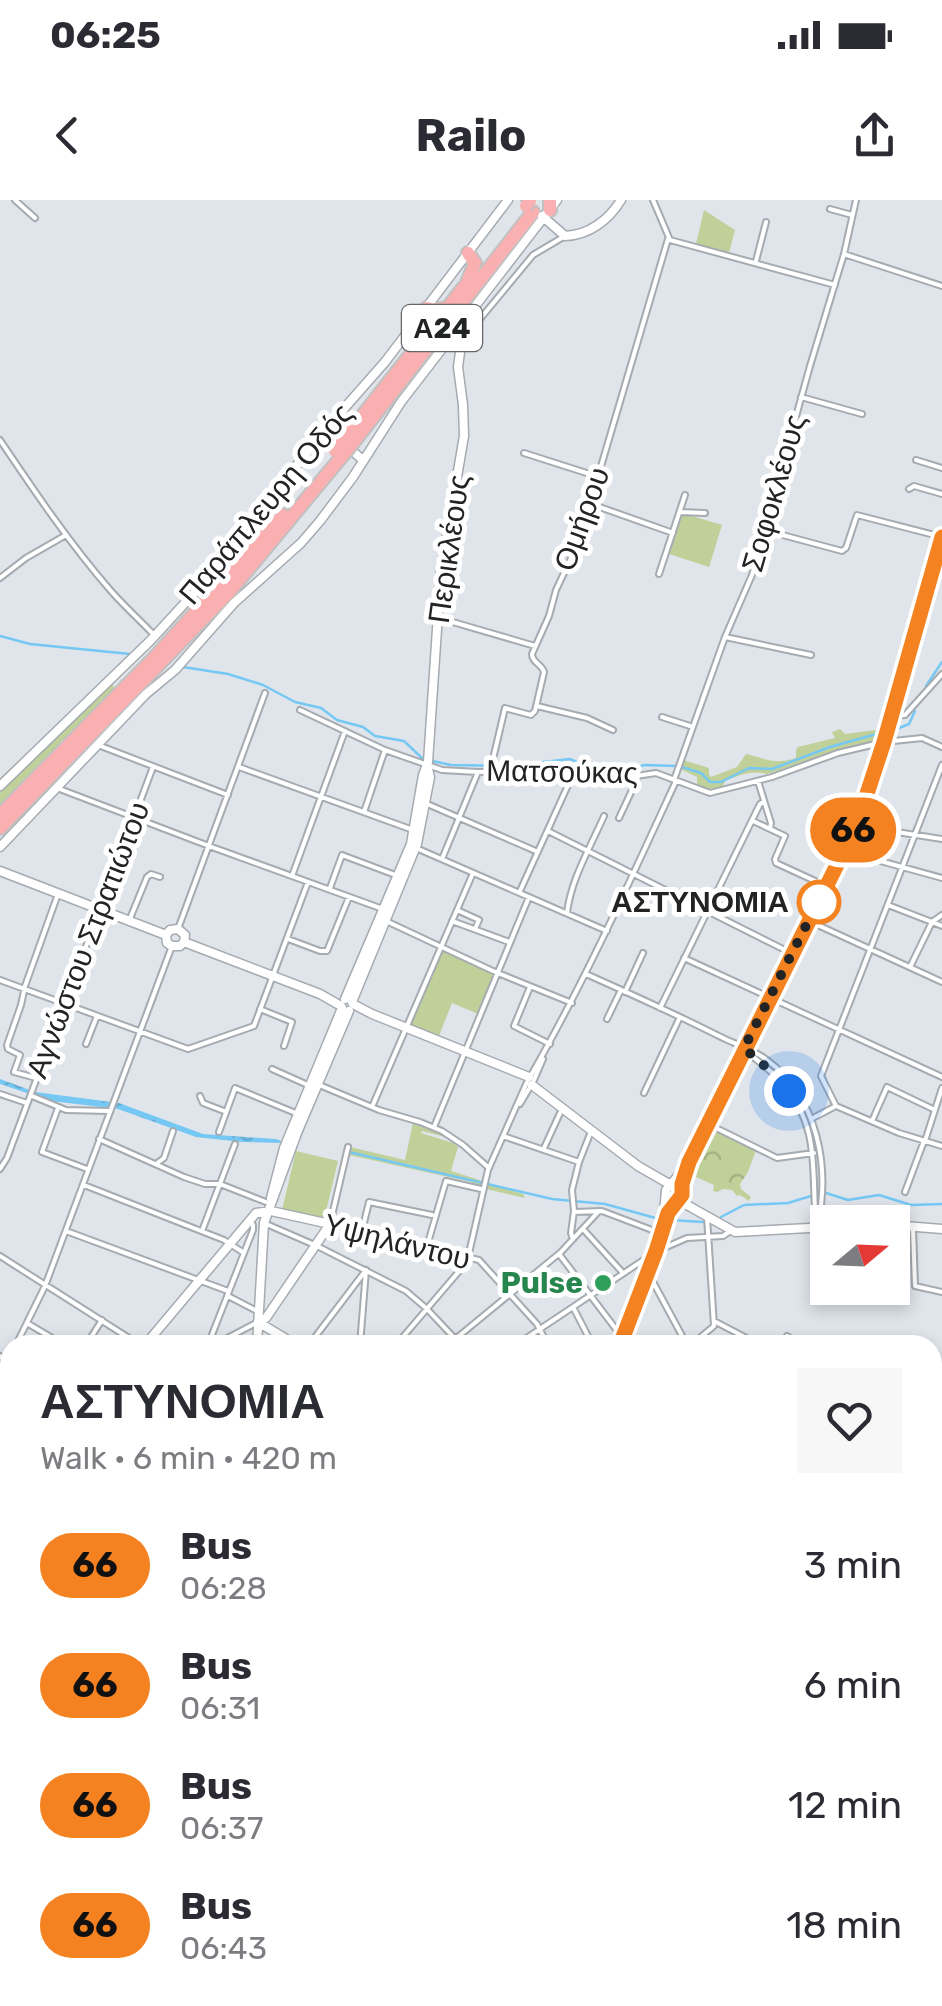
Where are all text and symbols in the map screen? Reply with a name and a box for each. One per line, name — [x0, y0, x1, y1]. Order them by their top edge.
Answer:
text: 06:25 — [50, 12, 161, 58]
icon: back — [40, 108, 95, 163]
icon: share — [847, 108, 902, 163]
text: Railo — [416, 109, 526, 162]
road number: Α24 — [402, 305, 482, 351]
street label: Παράπλευρη Οδός — [171, 396, 361, 612]
street label: Σοφοκλέους — [734, 410, 814, 576]
street label: Ομήρου — [547, 462, 617, 576]
street label: Περικλέους — [421, 472, 477, 626]
street label: Ματσούκας — [486, 753, 638, 791]
street label: Αγνώστου Στρατιώτου — [19, 797, 157, 1083]
line badge: 66 — [808, 798, 898, 862]
text: 66 — [830, 809, 876, 851]
marker: ΑΣΤΥΝΟΜΙΑ — [798, 881, 840, 923]
place label: ΑΣΤΥΝΟΜΙΑ — [611, 884, 789, 920]
your location — [764, 1066, 814, 1116]
north arrow — [810, 1205, 910, 1305]
map controls — [810, 1205, 910, 1305]
street label: Υψηλάντου — [320, 1206, 474, 1278]
place label: Pulse — [501, 1265, 583, 1301]
marker: Pulse — [592, 1272, 614, 1294]
button: heart — [797, 1368, 902, 1473]
text: ΑΣΤΥΝΟΜΙΑ — [40, 1373, 325, 1430]
text: Walk · 6 min · 420 m — [40, 1439, 337, 1477]
text: Bus — [180, 1523, 252, 1569]
text: 3 min — [804, 1542, 902, 1588]
text: 66 — [72, 1544, 118, 1586]
text: 06:28 — [180, 1569, 267, 1607]
text: Bus — [180, 1643, 252, 1689]
text: 6 min — [804, 1662, 902, 1708]
text: 66 — [72, 1664, 118, 1706]
text: 06:31 — [180, 1689, 260, 1727]
text: Bus — [180, 1763, 252, 1809]
text: 12 min — [788, 1782, 902, 1828]
text: 66 — [72, 1784, 118, 1826]
text: 06:37 — [180, 1809, 263, 1847]
text: Bus — [180, 1883, 252, 1929]
text: 18 min — [786, 1902, 902, 1948]
text: 66 — [72, 1904, 118, 1946]
text: 06:43 — [180, 1929, 267, 1967]

